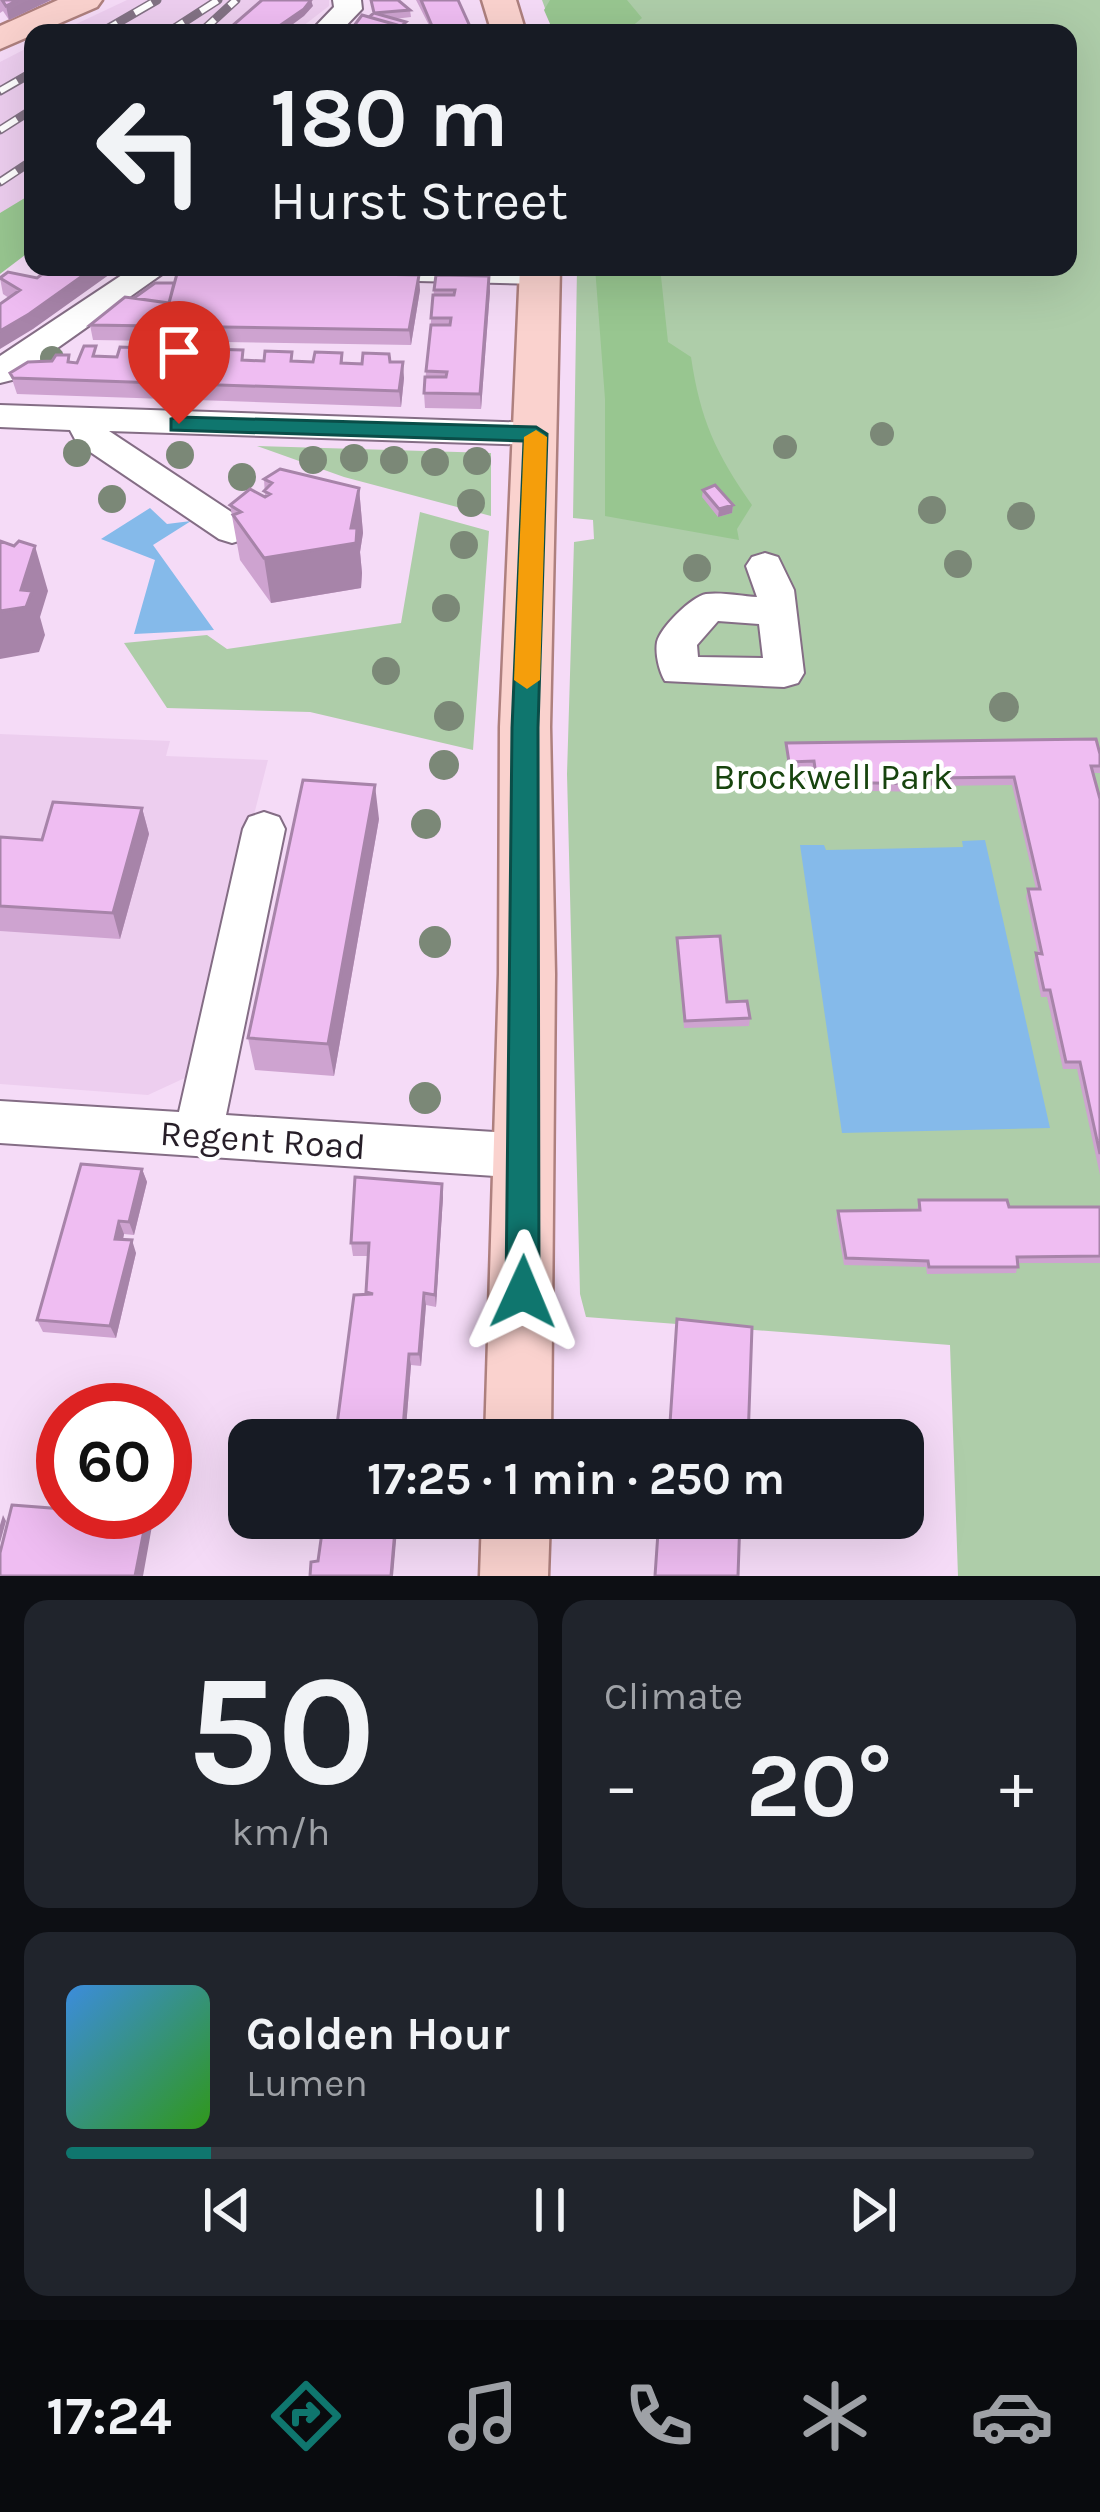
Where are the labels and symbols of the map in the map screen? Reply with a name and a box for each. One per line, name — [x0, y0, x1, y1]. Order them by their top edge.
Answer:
pin — [128, 301, 230, 424]
park label: Brockwell Park — [713, 756, 953, 798]
street label: Regent Road — [159, 1112, 367, 1168]
position arrow — [460, 1229, 586, 1355]
speed limit sign: 60 — [36, 1383, 192, 1539]

